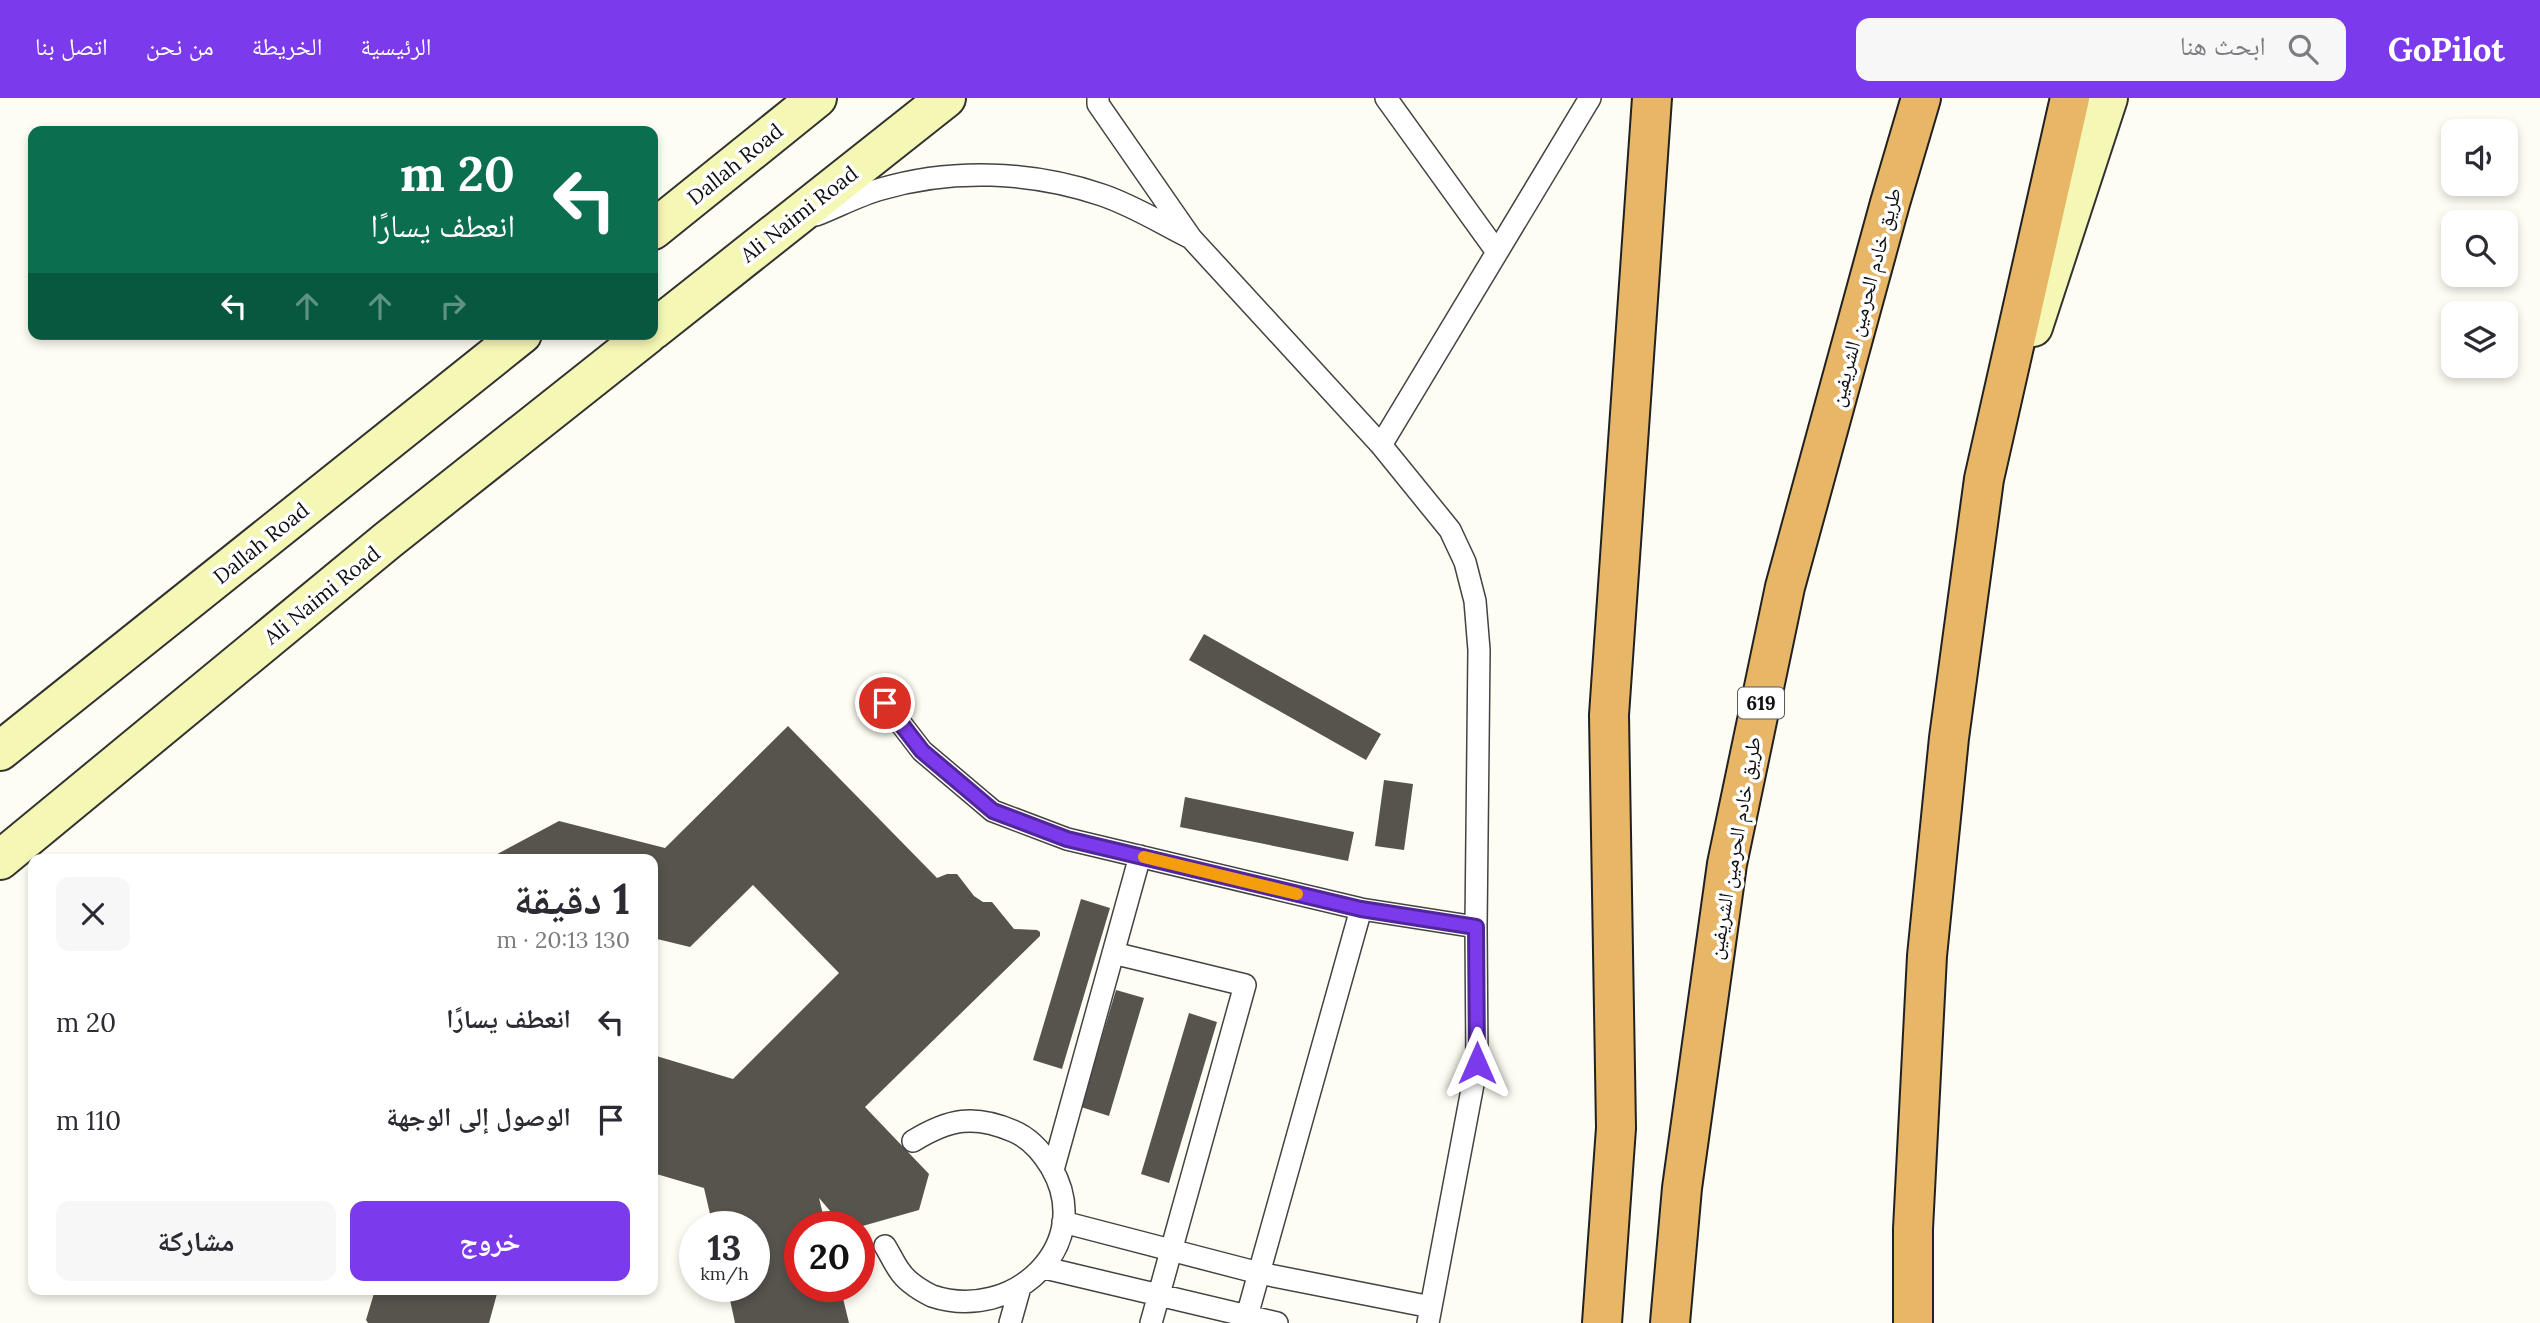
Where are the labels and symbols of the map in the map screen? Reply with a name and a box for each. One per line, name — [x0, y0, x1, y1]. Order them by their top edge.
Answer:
street label: Dallah Road — [682, 117, 788, 211]
street label: Ali Naimi Road — [734, 160, 863, 269]
street label: طريق خادم الحرمين الشريفين — [1823, 185, 1908, 410]
street label: Dallah Road — [208, 496, 314, 590]
street label: Ali Naimi Road — [258, 540, 386, 651]
pin — [855, 673, 915, 733]
road number: 619 — [1738, 688, 1784, 718]
street label: طريق خادم الحرمين الشريفين — [1701, 735, 1768, 962]
position arrow — [1440, 1026, 1514, 1100]
speed limit sign: 20 — [784, 1211, 875, 1302]

